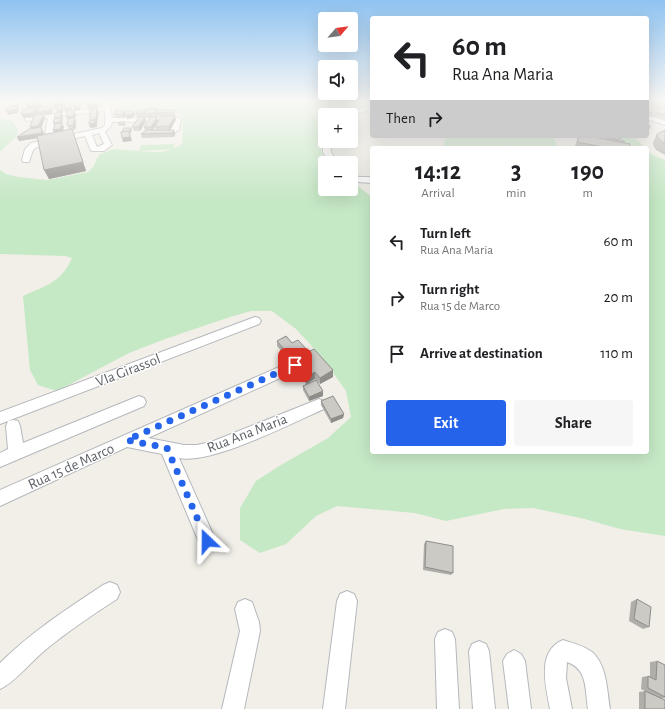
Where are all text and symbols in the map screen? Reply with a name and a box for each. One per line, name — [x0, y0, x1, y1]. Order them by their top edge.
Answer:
north arrow — [318, 12, 358, 52]
map controls — [318, 12, 358, 196]
icon: left — [386, 32, 438, 84]
text: 60 m — [452, 33, 507, 61]
button: sound — [318, 60, 358, 100]
text: Rua Ana Maria — [452, 66, 554, 84]
button: + — [318, 108, 358, 148]
icon: right — [424, 108, 446, 130]
text: Then — [386, 111, 416, 126]
button: − — [318, 156, 358, 196]
text: 14:12 — [415, 160, 461, 184]
text: 3 — [511, 160, 521, 184]
text: 190 — [571, 160, 604, 184]
text: Arrival — [421, 187, 455, 200]
text: min — [506, 187, 526, 200]
text: m — [582, 187, 593, 200]
text: Turn left — [420, 226, 471, 241]
icon: left — [386, 231, 408, 253]
text: 60 m — [604, 234, 633, 249]
text: Rua Ana Maria — [420, 244, 493, 257]
text: Turn right — [420, 282, 479, 297]
icon: right — [386, 287, 408, 309]
text: 20 m — [604, 290, 633, 305]
text: Rua 15 de Marco — [420, 300, 500, 313]
icon: arrive — [386, 343, 408, 365]
text: Arrive at destination — [420, 346, 543, 361]
text: 110 m — [600, 346, 633, 361]
pin — [278, 348, 312, 382]
street label: VIa Girassol — [94, 351, 163, 390]
icon: arrive — [284, 354, 306, 376]
button: Exit — [386, 400, 506, 446]
button: Share — [514, 400, 633, 446]
street label: Rua Ana Maria — [205, 411, 289, 456]
street label: Rua 15 de Marco — [26, 441, 117, 492]
position arrow — [186, 520, 228, 562]

